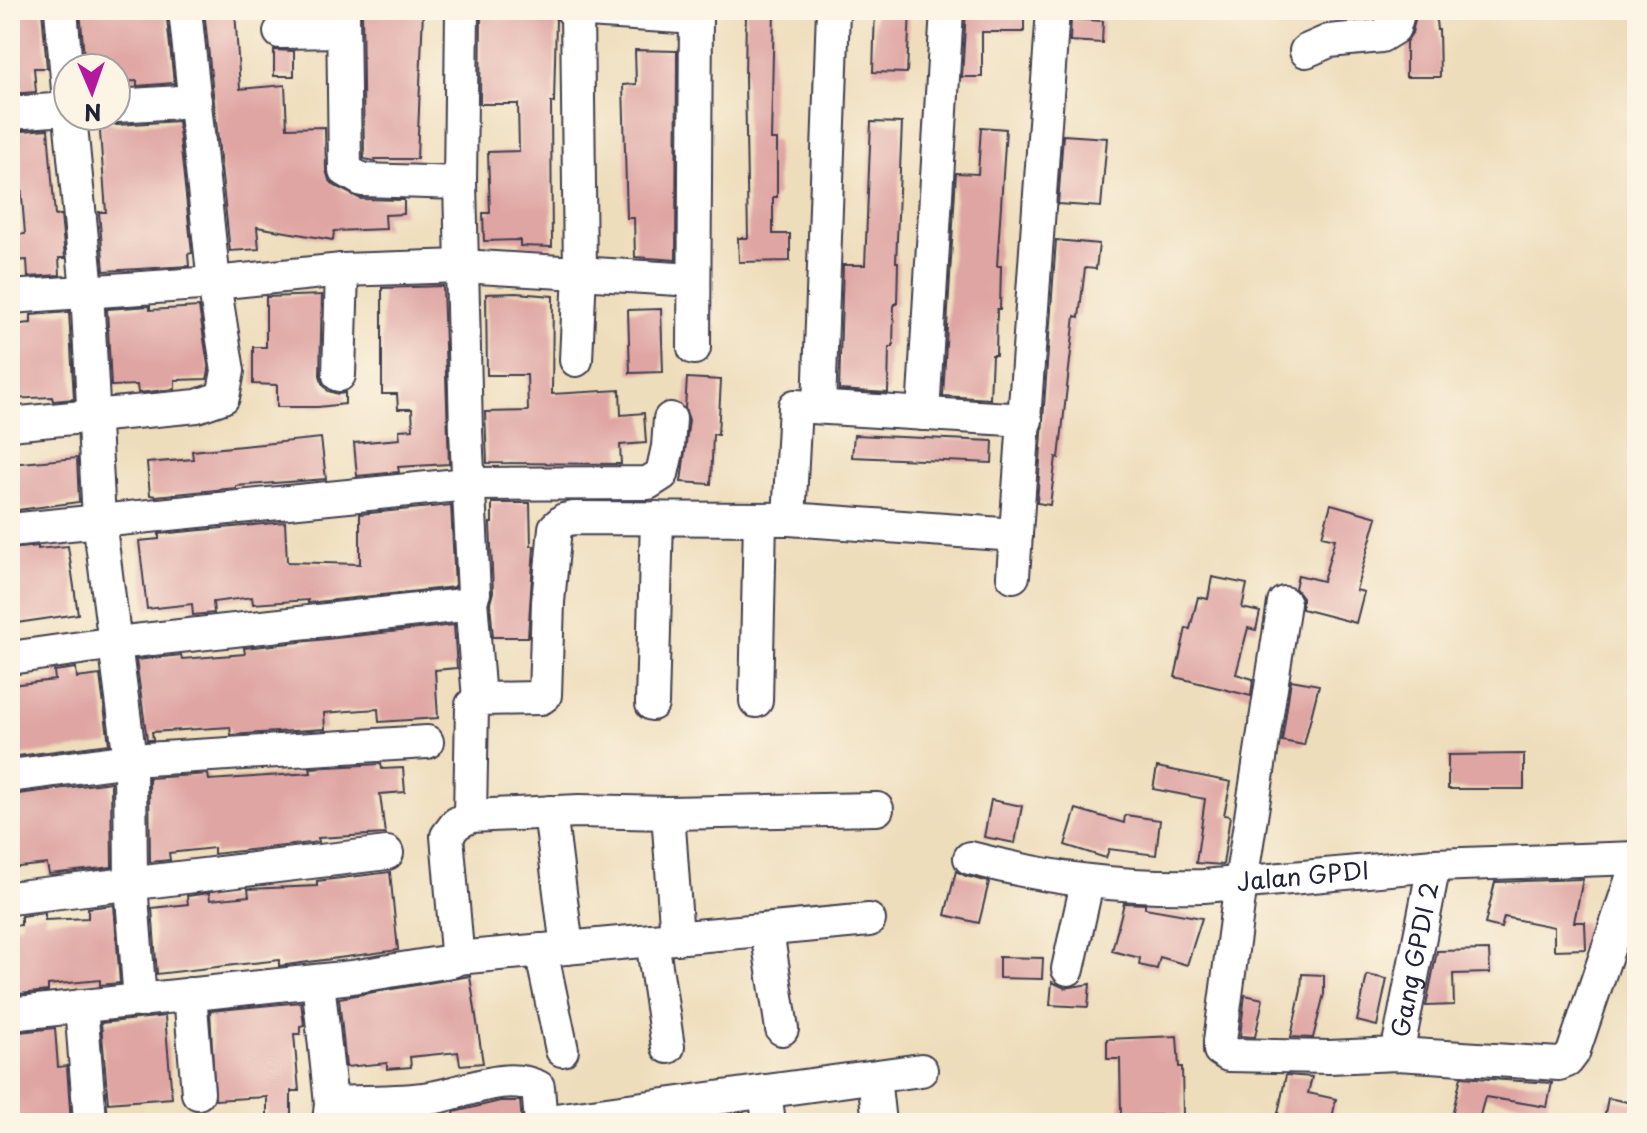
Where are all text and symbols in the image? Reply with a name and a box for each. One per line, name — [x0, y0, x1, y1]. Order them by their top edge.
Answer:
north arrow — [52, 52, 132, 132]
text: N — [83, 97, 102, 130]
street label: Jalan GPDI — [1235, 851, 1371, 899]
street label: Gang GPDI 2 — [1381, 879, 1446, 1040]

